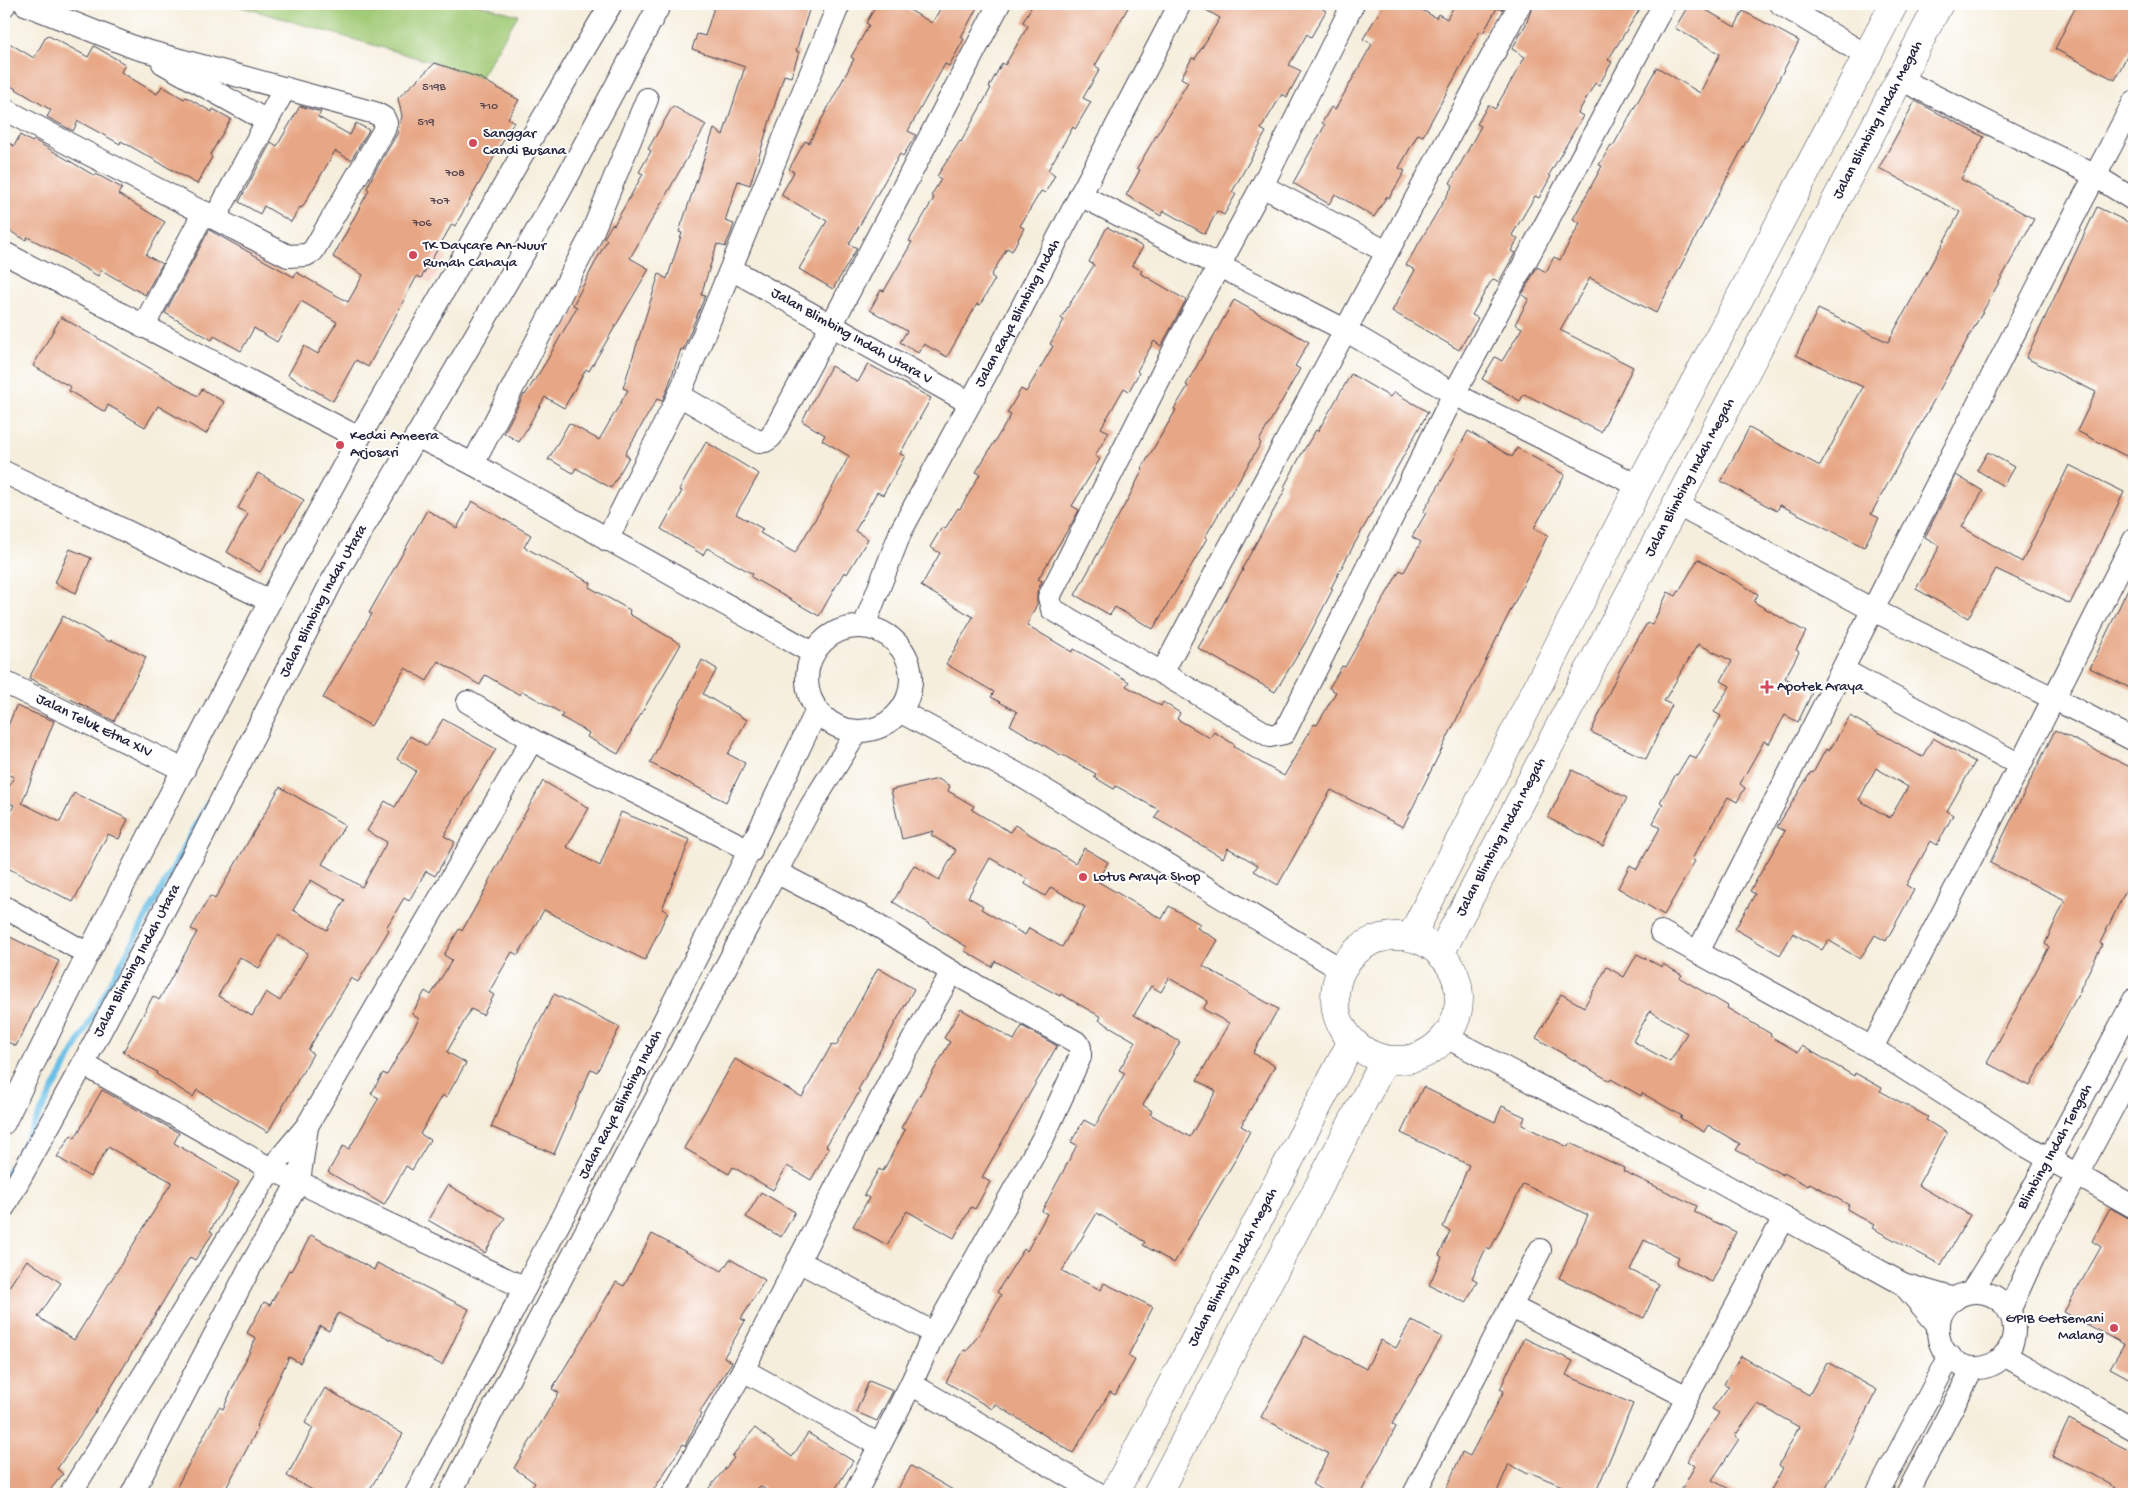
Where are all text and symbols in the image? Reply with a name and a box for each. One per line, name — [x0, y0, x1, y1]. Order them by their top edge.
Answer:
street label: Jalan Blimbing Indah Megah — [1829, 38, 1927, 202]
house number: 519B — [422, 81, 447, 95]
house number: 710 — [479, 100, 498, 114]
house number: 519 — [417, 116, 435, 130]
place label: Sanggar Candi Busana — [483, 125, 567, 160]
marker: Sanggar Candi Busana — [467, 137, 479, 149]
house number: 708 — [444, 167, 465, 181]
house number: 707 — [429, 195, 450, 209]
house number: 706 — [411, 217, 432, 231]
street label: Jalan Raya Blimbing Indah — [971, 236, 1065, 391]
place label: TK Daycare An-Nuur Rumah Cahaya — [422, 237, 548, 272]
marker: TK Daycare An-Nuur Rumah Cahaya — [407, 249, 419, 261]
street label: Jalan Blimbing Indah Utara V — [768, 284, 935, 389]
street label: Jalan Blimbing Indah Megah — [1641, 395, 1739, 560]
place label: Kedai Ameera Arjosari — [350, 427, 439, 462]
marker: Kedai Ameera Arjosari — [334, 439, 346, 451]
street label: Jalan Blimbing Indah Utara — [276, 521, 372, 680]
place label: Apotek Araya — [1777, 678, 1864, 696]
marker: Apotek Araya — [1761, 681, 1773, 693]
street label: Jalan Teluk Etna XIV — [33, 690, 155, 762]
street label: Jalan Blimbing Indah Megah — [1452, 755, 1550, 919]
place label: Lotus Araya Shop — [1093, 868, 1201, 886]
marker: Lotus Araya Shop — [1077, 871, 1089, 883]
street label: Jalan Blimbing Indah Utara — [90, 881, 185, 1040]
street label: Jalan Raya Blimbing Indah — [575, 1027, 667, 1182]
street label: Blimbing Indah Tengah — [2013, 1081, 2097, 1214]
street label: Jalan Blimbing Indah Megah — [1184, 1185, 1282, 1350]
place label: GPIB Getsemani Malang — [2005, 1310, 2104, 1345]
marker: GPIB Getsemani Malang — [2108, 1322, 2120, 1334]

